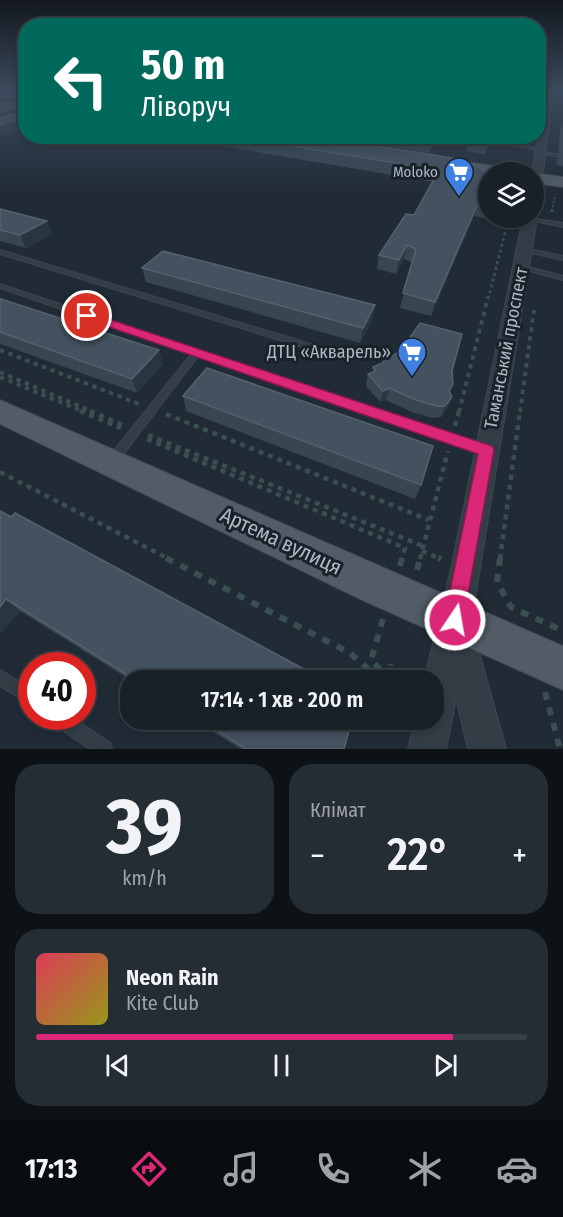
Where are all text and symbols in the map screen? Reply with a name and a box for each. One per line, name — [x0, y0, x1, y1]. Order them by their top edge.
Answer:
text: 50 m — [141, 40, 225, 90]
icon: left — [42, 42, 120, 120]
text: Ліворуч — [141, 91, 231, 123]
supermarket icon: Moloko — [443, 156, 475, 198]
map controls — [478, 162, 544, 228]
button: layers — [478, 162, 544, 228]
place label: Moloko — [393, 163, 438, 181]
street label: Таманський проспект — [480, 265, 533, 431]
pin — [61, 290, 112, 341]
icon: arrive — [70, 299, 103, 332]
supermarket icon: ДТЦ «Акварель» — [396, 336, 428, 378]
place label: ДТЦ «Акварель» — [266, 341, 391, 363]
street label: Артема вулиця — [216, 502, 346, 580]
position arrow — [423, 588, 487, 652]
speed limit sign: 40 — [18, 652, 96, 730]
text: 17:14 · 1 хв · 200 m — [201, 686, 363, 713]
text: 39 — [106, 780, 183, 874]
text: Клімат — [310, 798, 366, 822]
text: 22° — [387, 828, 450, 882]
text: − — [310, 836, 325, 876]
text: + — [512, 836, 527, 876]
text: km/h — [122, 866, 167, 890]
text: Neon Rain — [126, 964, 219, 991]
text: Kite Club — [126, 991, 199, 1015]
icon: previous — [101, 1049, 134, 1082]
icon: pause — [265, 1049, 298, 1082]
icon: next — [429, 1049, 462, 1082]
icon: directions — [128, 1148, 170, 1190]
icon: music — [220, 1148, 262, 1190]
icon: phone — [312, 1148, 354, 1190]
icon: climate — [404, 1148, 446, 1190]
icon: car — [496, 1148, 538, 1190]
text: 17:13 — [25, 1153, 77, 1185]

